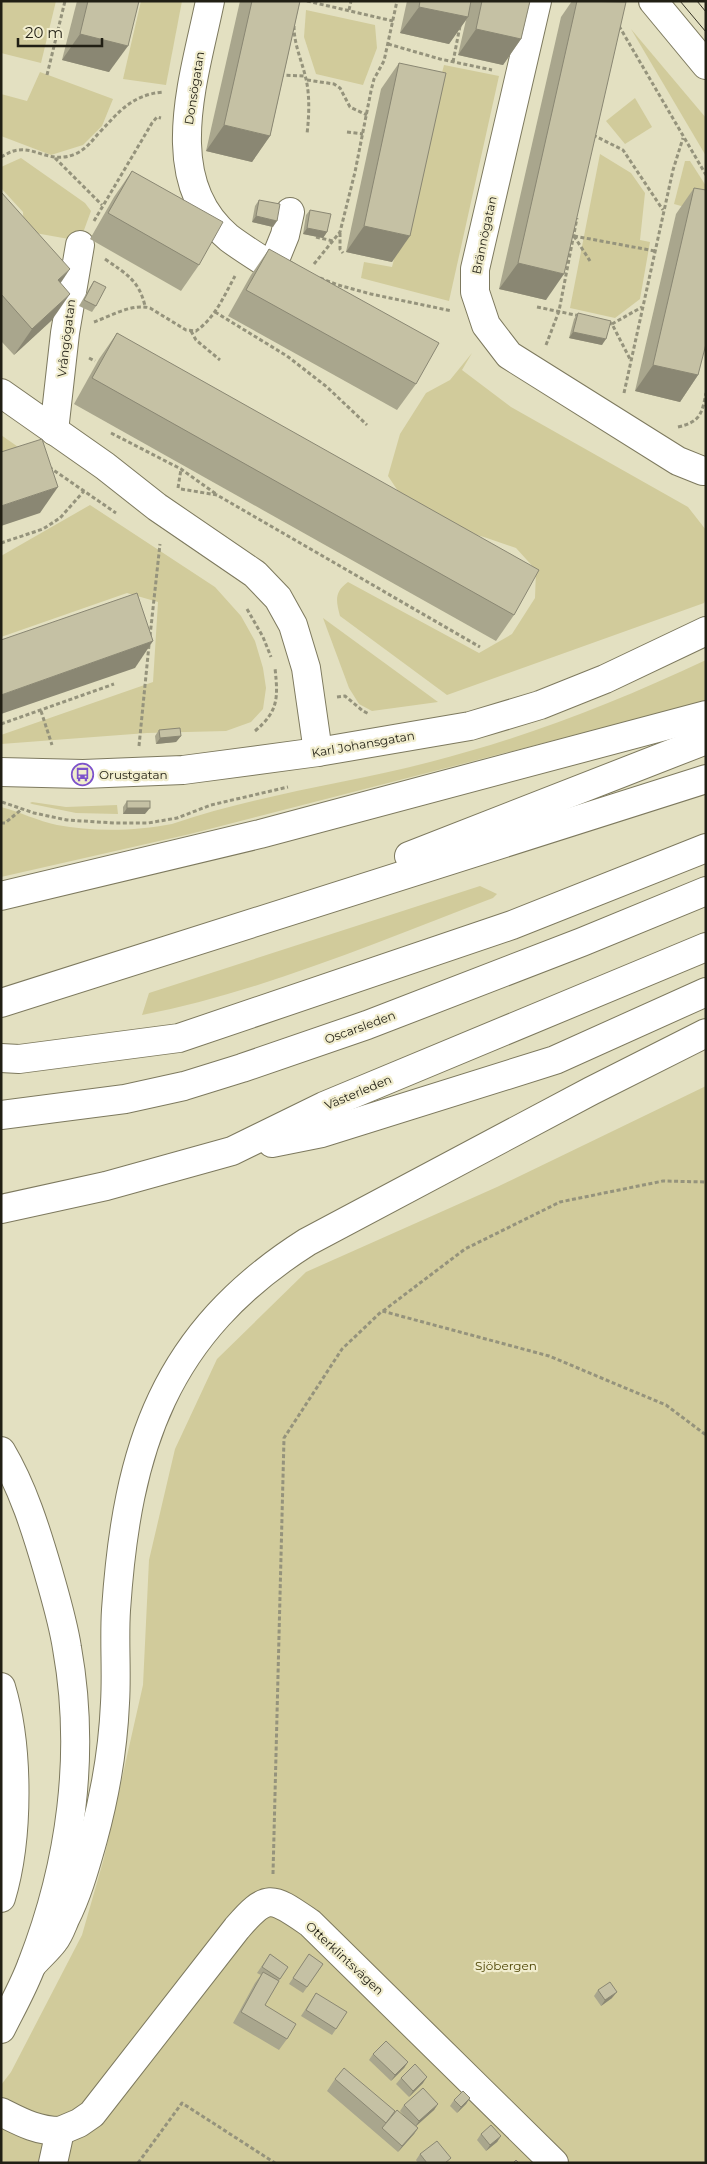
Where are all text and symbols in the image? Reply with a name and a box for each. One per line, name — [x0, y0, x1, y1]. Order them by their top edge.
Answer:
scale bar — [18, 15, 101, 47]
text: 20 m — [25, 23, 63, 42]
street label: Donsögatan — [181, 50, 207, 126]
street label: Brännögatan — [468, 195, 500, 275]
street label: Vrångögatan — [54, 298, 78, 378]
street label: Karl Johansgatan — [310, 728, 416, 760]
bus stop icon: Orustgatan — [71, 762, 95, 786]
place label: Orustgatan — [99, 767, 168, 782]
street label: Oscarsleden — [322, 1007, 398, 1047]
street label: Västerleden — [322, 1071, 394, 1113]
street label: Otterklintsvägen — [303, 1918, 387, 1998]
park label: Sjöbergen — [475, 1958, 537, 1973]

